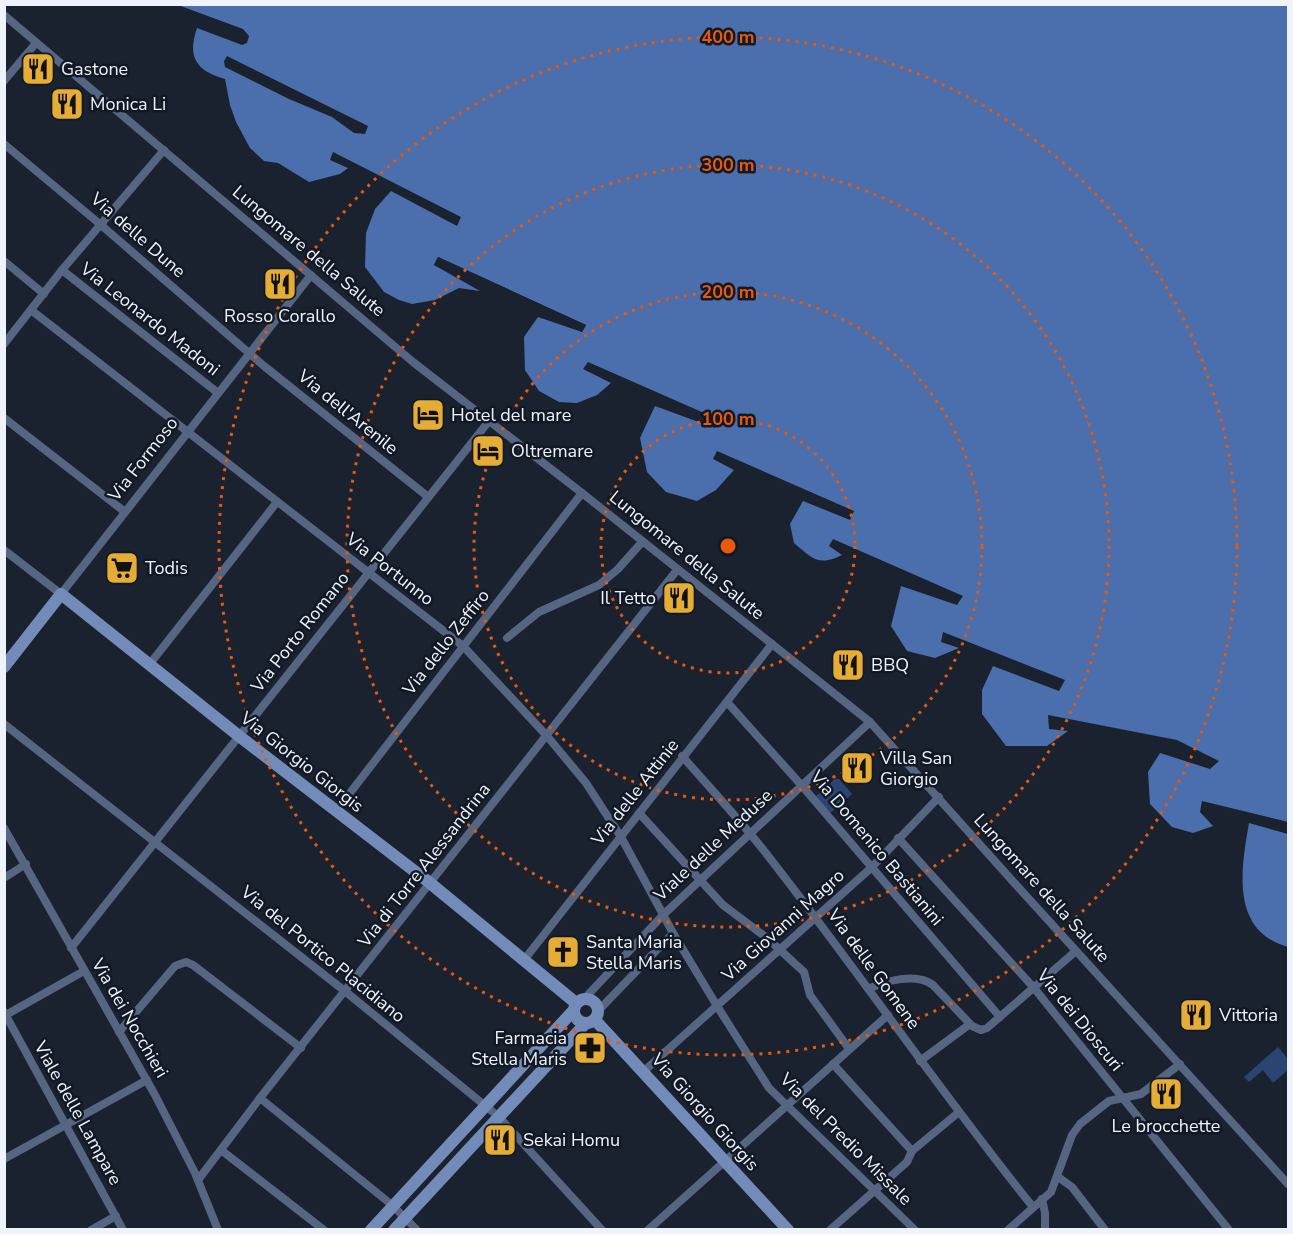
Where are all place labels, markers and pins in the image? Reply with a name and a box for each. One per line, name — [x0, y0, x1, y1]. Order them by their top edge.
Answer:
restaurant icon: Gastone — [20, 51, 56, 87]
place label: Gastone — [61, 57, 128, 81]
restaurant icon: Monica Li — [49, 86, 85, 122]
place label: Monica Li — [90, 92, 166, 116]
restaurant icon: Rosso Corallo — [262, 266, 298, 302]
place label: Rosso Corallo — [224, 304, 336, 328]
hotel icon: Hotel del mare — [410, 397, 446, 433]
place label: Hotel del mare — [451, 403, 571, 427]
hotel icon: Oltremare — [470, 433, 506, 469]
place label: Oltremare — [511, 439, 593, 463]
centre of rings — [718, 536, 738, 556]
supermarket icon: Todis — [104, 550, 140, 586]
place label: Todis — [145, 556, 188, 580]
restaurant icon: Il Tetto — [661, 580, 697, 616]
place label: Il Tetto — [600, 586, 656, 610]
restaurant icon: BBQ — [830, 647, 866, 683]
place label: BBQ — [871, 653, 909, 677]
place label: Villa San Giorgio — [879, 746, 952, 791]
restaurant icon: Villa San Giorgio — [839, 750, 875, 786]
place label: Santa Maria Stella Maris — [586, 930, 682, 975]
church icon: Santa Maria Stella Maris — [545, 934, 581, 970]
restaurant icon: Vittoria — [1178, 997, 1214, 1033]
place label: Vittoria — [1218, 1003, 1278, 1027]
place label: Farmacia Stella Maris — [471, 1026, 567, 1071]
pharmacy icon: Farmacia Stella Maris — [572, 1030, 608, 1066]
restaurant icon: Le brocchette — [1148, 1076, 1184, 1112]
place label: Le brocchette — [1112, 1114, 1220, 1138]
restaurant icon: Sekai Homu — [482, 1122, 518, 1158]
place label: Sekai Homu — [523, 1128, 620, 1152]

